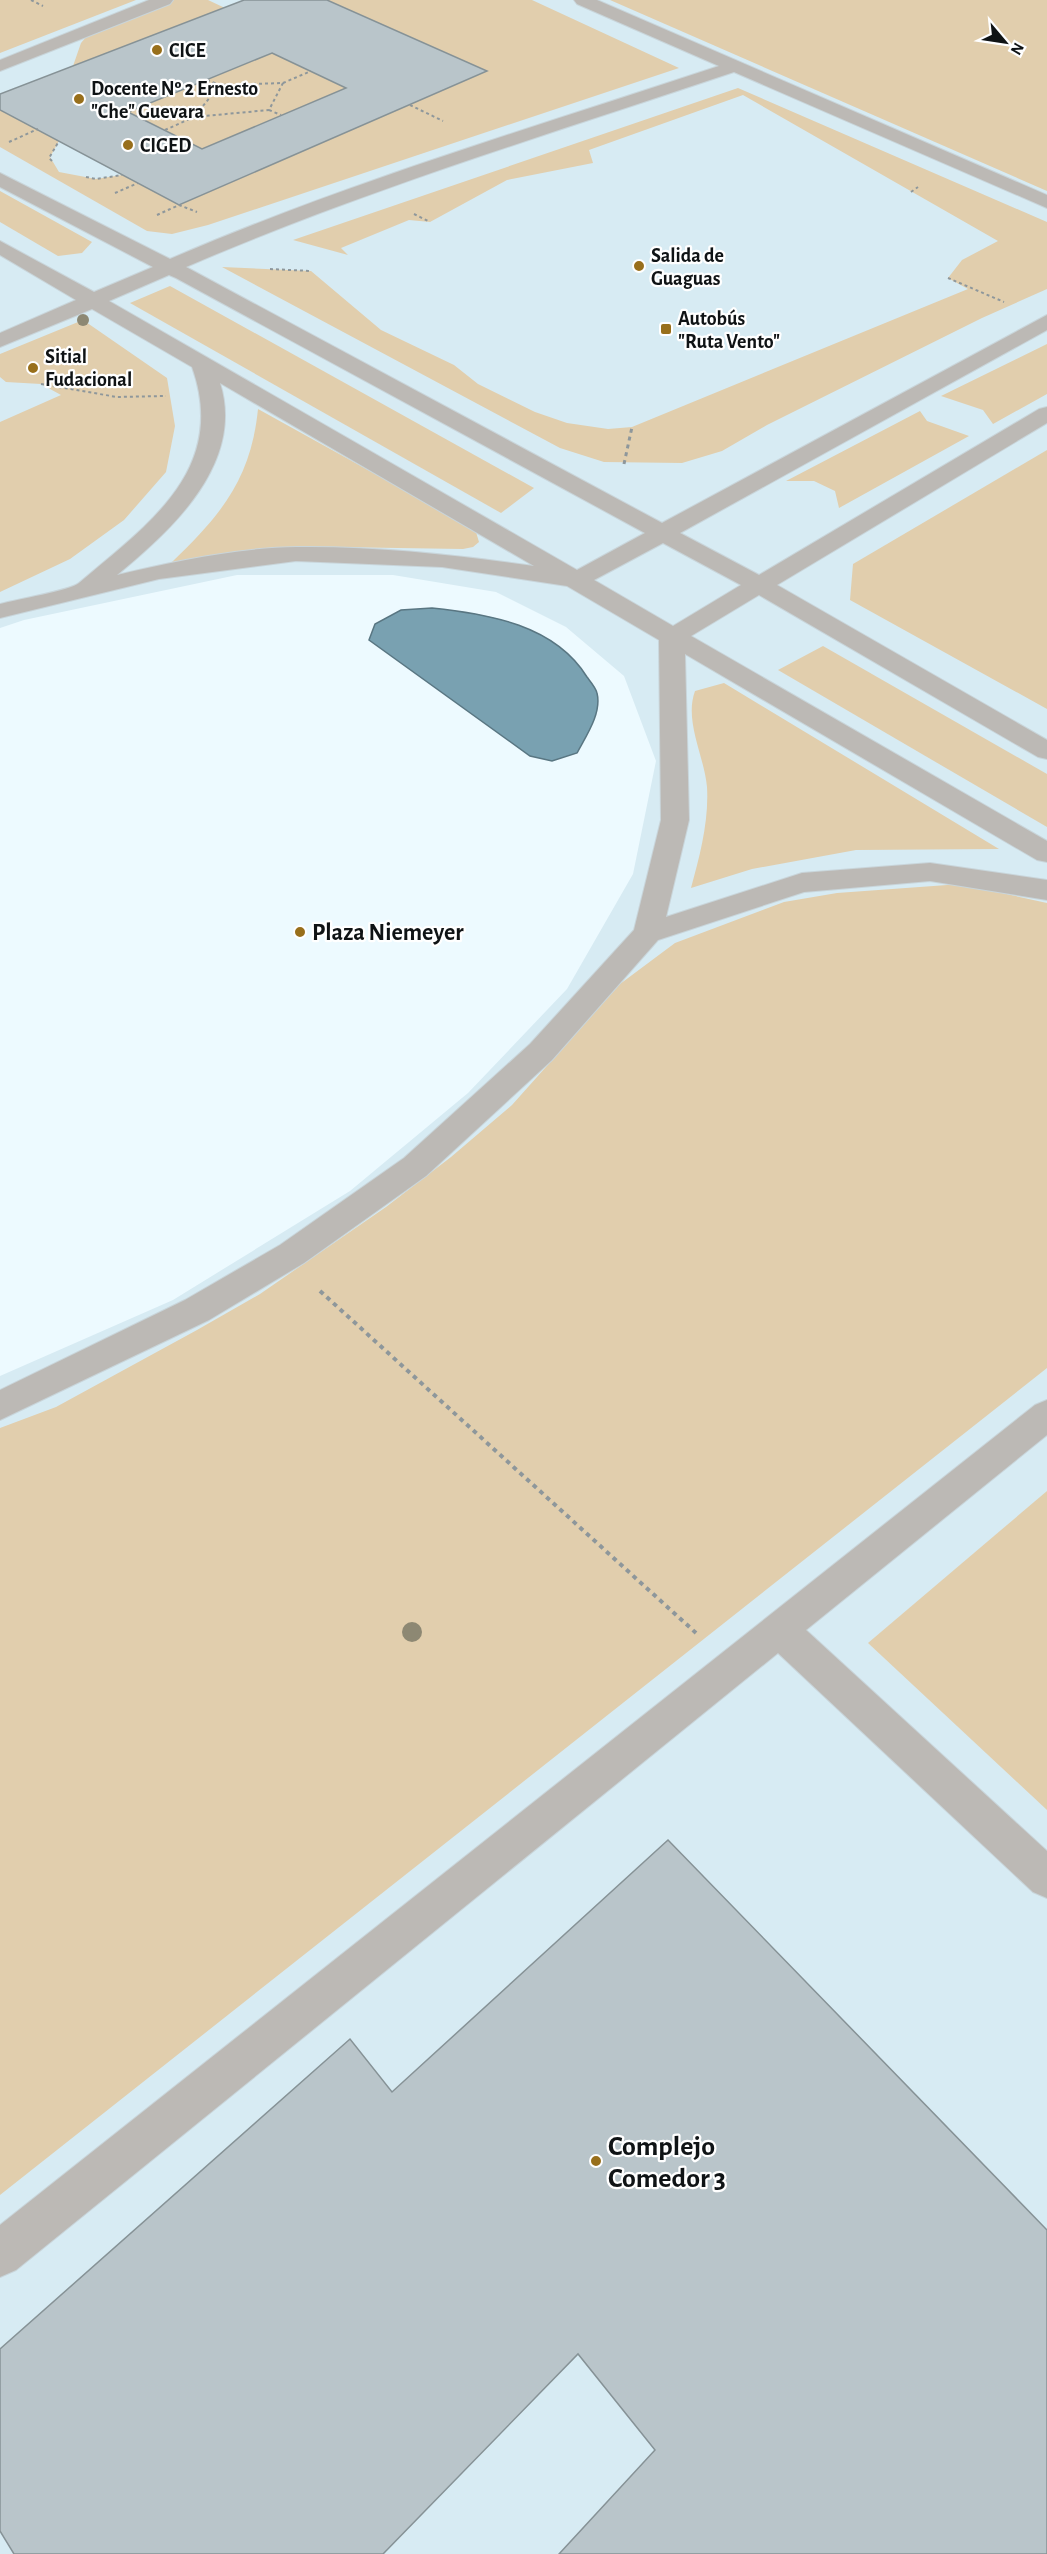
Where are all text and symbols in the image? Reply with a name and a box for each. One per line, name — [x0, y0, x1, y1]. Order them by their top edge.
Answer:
north arrow — [975, 12, 1035, 72]
text: N — [1008, 40, 1027, 58]
place label: CICE — [169, 41, 206, 61]
marker: CICE — [150, 43, 164, 57]
place label: Docente Nº 2 Ernesto "Che" Guevara — [91, 79, 258, 122]
marker: Docente Nº 2 Ernesto "Che" Guevara — [72, 92, 86, 106]
place label: CIGED — [140, 136, 191, 156]
marker: CIGED — [121, 138, 135, 152]
place label: Salida de Guaguas — [651, 246, 724, 289]
marker: Salida de Guaguas — [632, 259, 646, 273]
place label: Autobús "Ruta Vento" — [678, 309, 780, 352]
marker: Autobús "Ruta Vento" — [659, 322, 673, 336]
place label: Sitial Fudacional — [45, 347, 132, 390]
marker: Sitial Fudacional — [26, 361, 40, 375]
place label: Plaza Niemeyer — [312, 921, 464, 945]
marker: Plaza Niemeyer — [293, 925, 307, 939]
place label: Complejo Comedor 3 — [608, 2133, 726, 2193]
marker: Complejo Comedor 3 — [589, 2154, 603, 2168]

